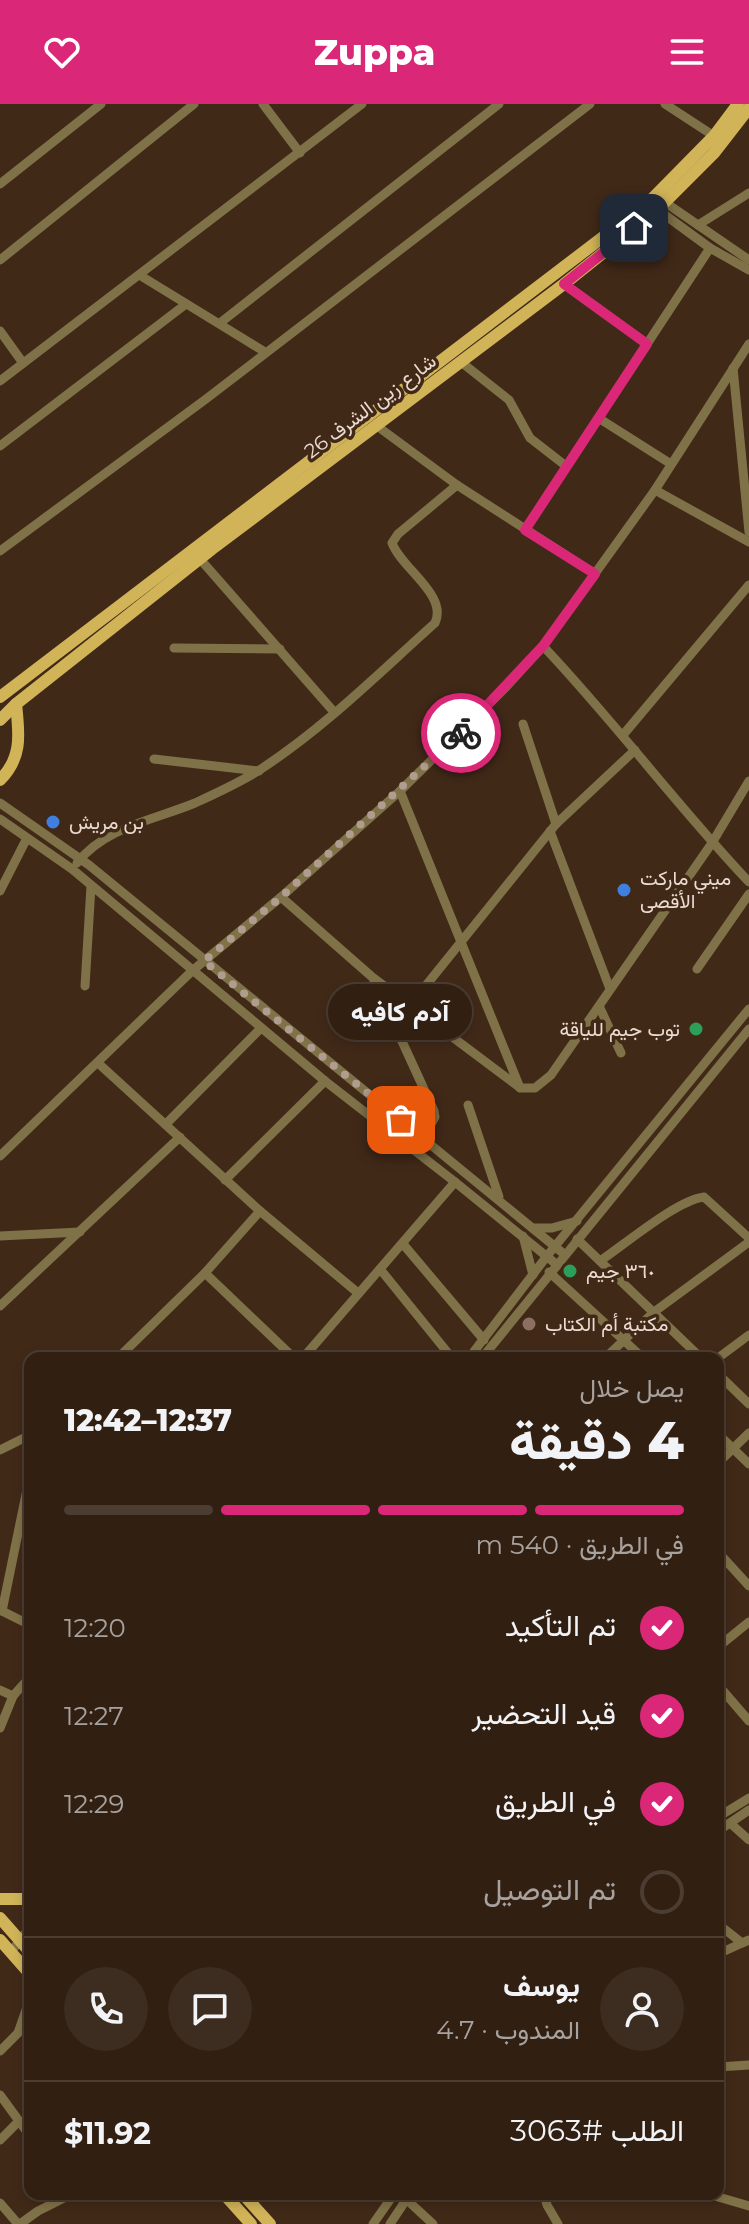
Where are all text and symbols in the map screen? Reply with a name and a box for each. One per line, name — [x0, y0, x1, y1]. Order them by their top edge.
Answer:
icon: heart — [40, 30, 84, 74]
text: Zuppa — [314, 30, 435, 74]
icon: menu — [665, 30, 709, 74]
pin — [600, 194, 668, 262]
icon: home — [612, 206, 656, 250]
street label: شارع زين الشرف 26 — [299, 349, 442, 465]
courier — [421, 693, 501, 773]
icon: bike — [439, 711, 483, 755]
place label: بن مريش — [69, 810, 144, 835]
marker: بن مريش — [44, 813, 62, 831]
place label: ميني ماركت الأقصى — [640, 866, 731, 913]
marker: ميني ماركت الأقصى — [615, 881, 633, 899]
callout: آدم كافيه — [329, 984, 473, 1040]
text: آدم كافيه — [351, 996, 449, 1028]
place label: توب جيم للياقة — [560, 1017, 680, 1042]
marker: توب جيم للياقة — [687, 1020, 705, 1038]
pin — [367, 1086, 435, 1154]
icon: bag — [379, 1098, 423, 1142]
place label: ٣٦٠ جيم — [586, 1259, 655, 1284]
marker: ٣٦٠ جيم — [561, 1262, 579, 1280]
place label: مكتبة أم الكتاب — [545, 1312, 668, 1337]
marker: مكتبة أم الكتاب — [520, 1315, 538, 1333]
text: يصل خلال — [580, 1372, 684, 1404]
text: 12:37–12:42 — [64, 1402, 232, 1439]
text: 4 دقيقة — [509, 1409, 684, 1472]
text: في الطريق · 540 m — [475, 1529, 684, 1561]
icon: check — [640, 1606, 684, 1650]
text: تم التأكيد — [505, 1607, 616, 1644]
text: 12:20 — [64, 1612, 126, 1644]
icon: check — [640, 1694, 684, 1738]
text: قيد التحضير — [471, 1695, 616, 1732]
text: 12:27 — [64, 1700, 124, 1732]
icon: check — [640, 1782, 684, 1826]
text: في الطريق — [495, 1783, 616, 1820]
text: 12:29 — [64, 1788, 124, 1820]
text: تم التوصيل — [483, 1871, 616, 1908]
button: phone — [64, 1967, 148, 2051]
button: chat — [168, 1967, 252, 2051]
text: يوسف — [503, 1967, 580, 2004]
button: person — [600, 1967, 684, 2051]
text: المندوب · 4.7 — [436, 2014, 580, 2046]
text: الطلب #3063 — [510, 2112, 684, 2149]
text: $11.92 — [64, 2115, 151, 2152]

